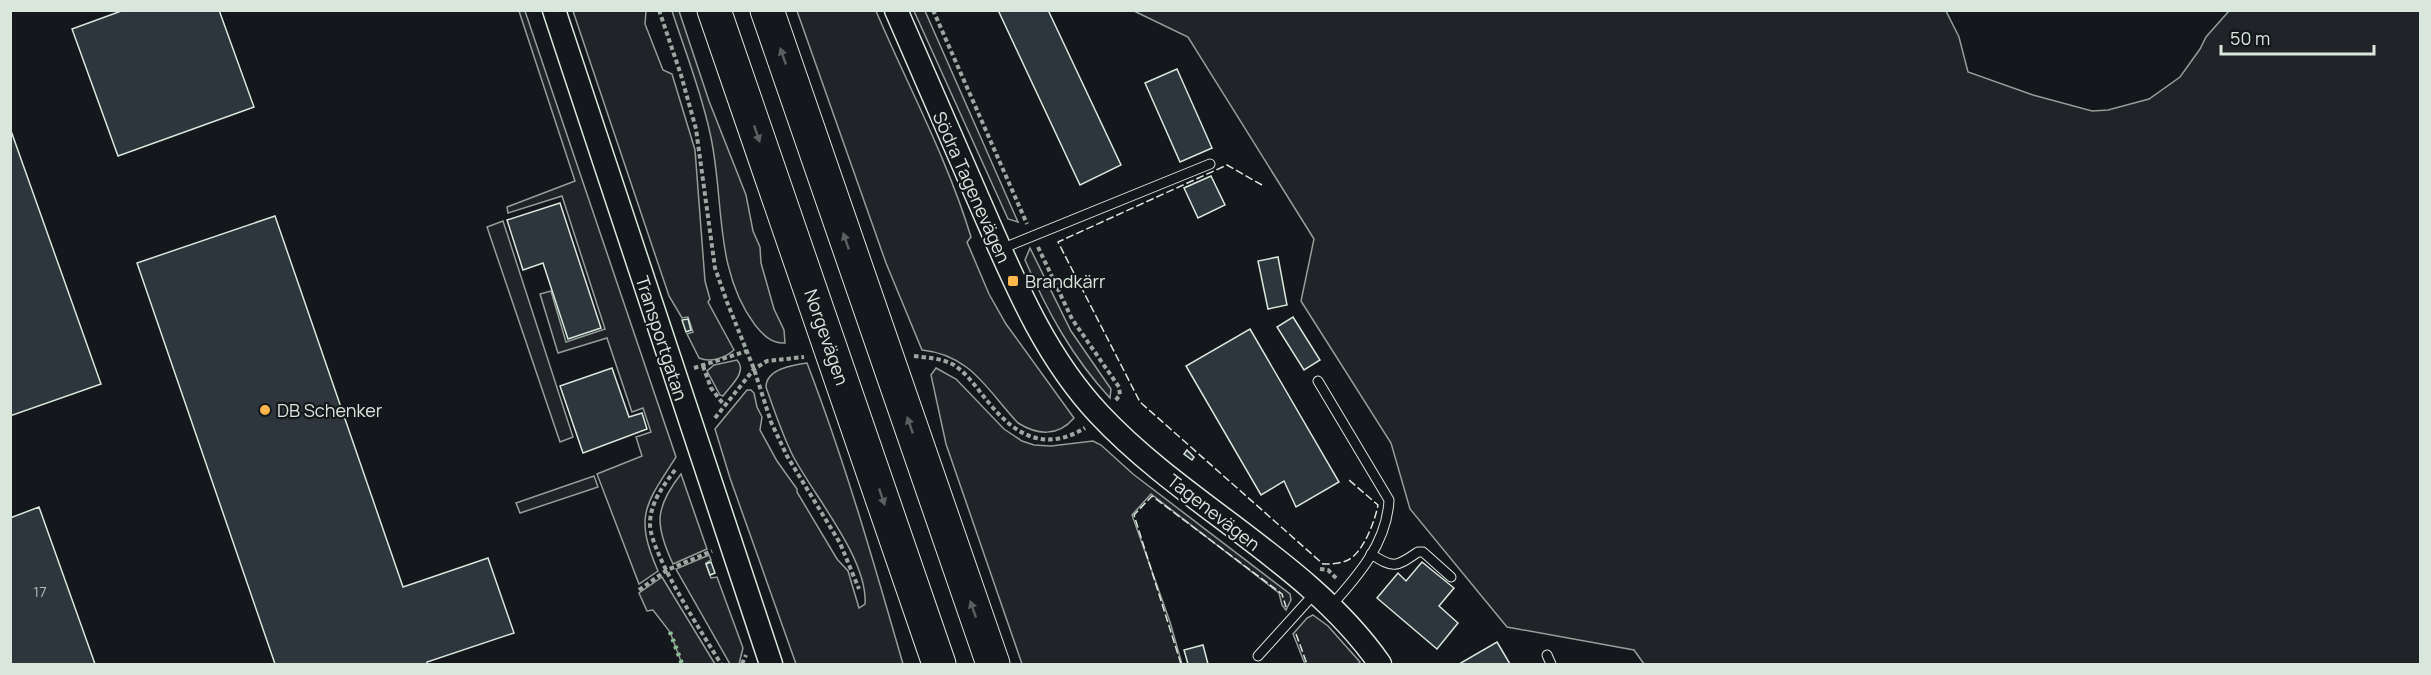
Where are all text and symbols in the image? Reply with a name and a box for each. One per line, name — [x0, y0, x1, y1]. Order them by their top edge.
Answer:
scale bar — [2221, 18, 2374, 56]
text: 50 m — [2230, 26, 2270, 50]
one-way arrow — [777, 47, 787, 65]
street label: Södra Tagenevägen — [928, 107, 1016, 267]
one-way arrow — [752, 125, 762, 143]
one-way arrow — [841, 231, 851, 249]
place label: Brandkärr — [1025, 269, 1106, 293]
street label: Transportgatan — [631, 273, 693, 403]
marker: Brandkärr — [1006, 274, 1020, 288]
street label: Norgevägen — [799, 286, 855, 388]
place label: DB Schenker — [277, 398, 383, 422]
marker: DB Schenker — [258, 403, 272, 417]
one-way arrow — [904, 416, 914, 434]
street label: Tagenevägen — [1163, 468, 1265, 556]
one-way arrow — [877, 488, 887, 506]
house number: 17 — [33, 581, 47, 602]
one-way arrow — [968, 600, 978, 618]

